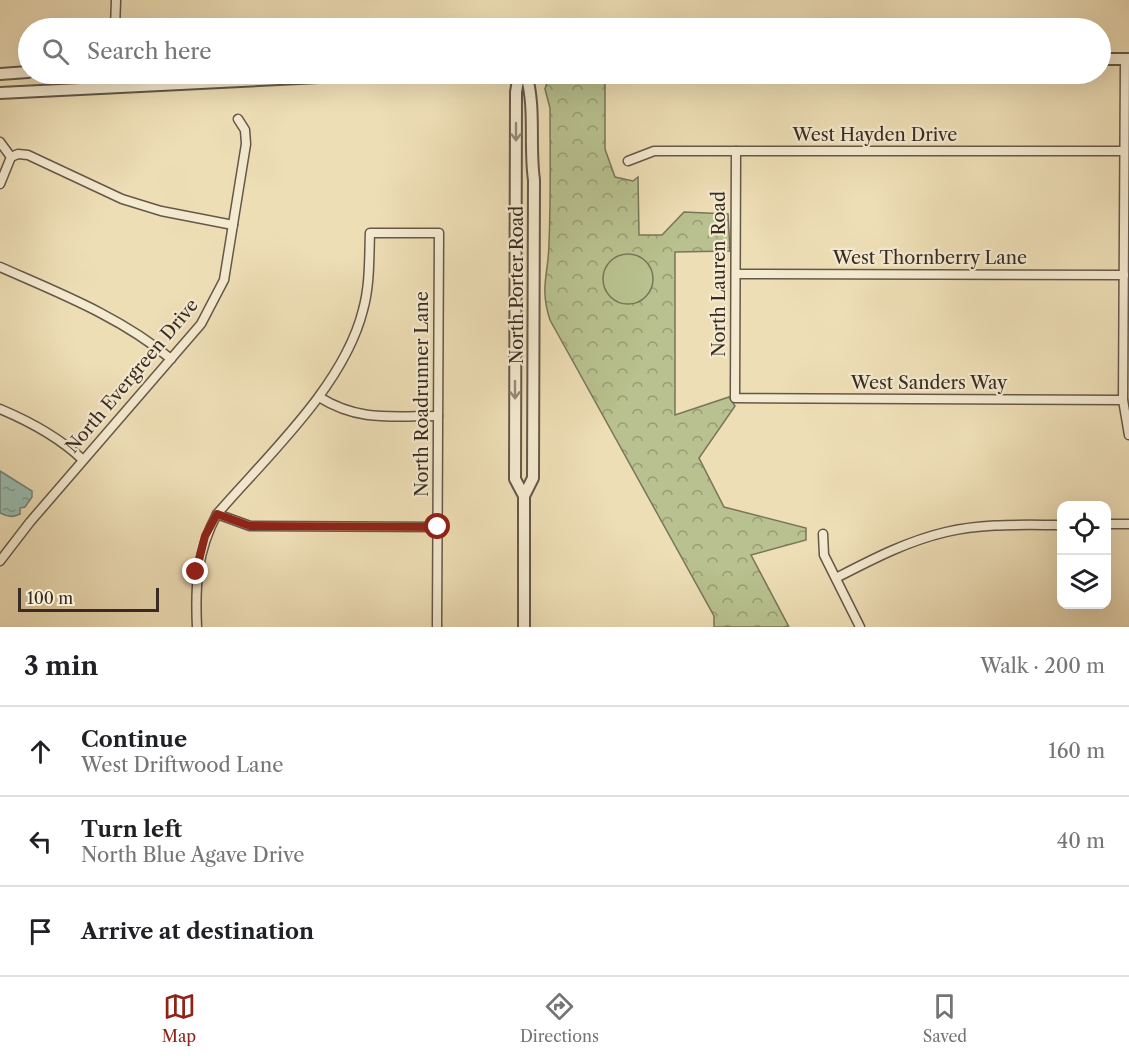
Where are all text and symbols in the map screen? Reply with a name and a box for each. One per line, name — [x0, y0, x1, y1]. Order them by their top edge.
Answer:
search box — [18, 18, 1111, 84]
icon: search — [39, 35, 72, 68]
text: Search here — [87, 38, 212, 65]
one-way arrow — [510, 121, 522, 141]
street label: West Hayden Drive — [792, 124, 957, 146]
street label: North Lauren Road — [708, 191, 730, 357]
street label: North Porter Road — [506, 206, 528, 364]
street label: West Thornberry Lane — [832, 247, 1027, 269]
street label: North Roadrunner Lane — [411, 291, 433, 497]
street label: North Evergreen Drive — [61, 294, 203, 458]
street label: West Sanders Way — [850, 372, 1008, 394]
one-way arrow — [509, 379, 521, 399]
map controls — [1057, 501, 1111, 609]
button: locate — [1057, 501, 1111, 555]
route start — [424, 513, 450, 539]
button: layers — [1057, 555, 1111, 609]
route end — [182, 558, 208, 584]
scale bar — [18, 585, 159, 612]
text: 100 m — [27, 588, 73, 608]
text: 3 min — [24, 650, 98, 682]
text: Walk · 200 m — [980, 654, 1105, 678]
text: Continue — [81, 726, 187, 753]
icon: ahead — [24, 735, 57, 768]
text: 160 m — [1048, 739, 1105, 763]
text: West Driftwood Lane — [81, 753, 283, 777]
text: Turn left — [81, 816, 182, 843]
icon: left — [24, 825, 57, 858]
text: 40 m — [1057, 829, 1105, 853]
text: North Blue Agave Drive — [81, 843, 304, 867]
icon: arrive — [24, 915, 57, 948]
text: Arrive at destination — [81, 918, 314, 945]
tab: Map — [162, 990, 196, 1046]
tab: Directions — [520, 990, 599, 1046]
tab: Saved — [923, 990, 967, 1046]

